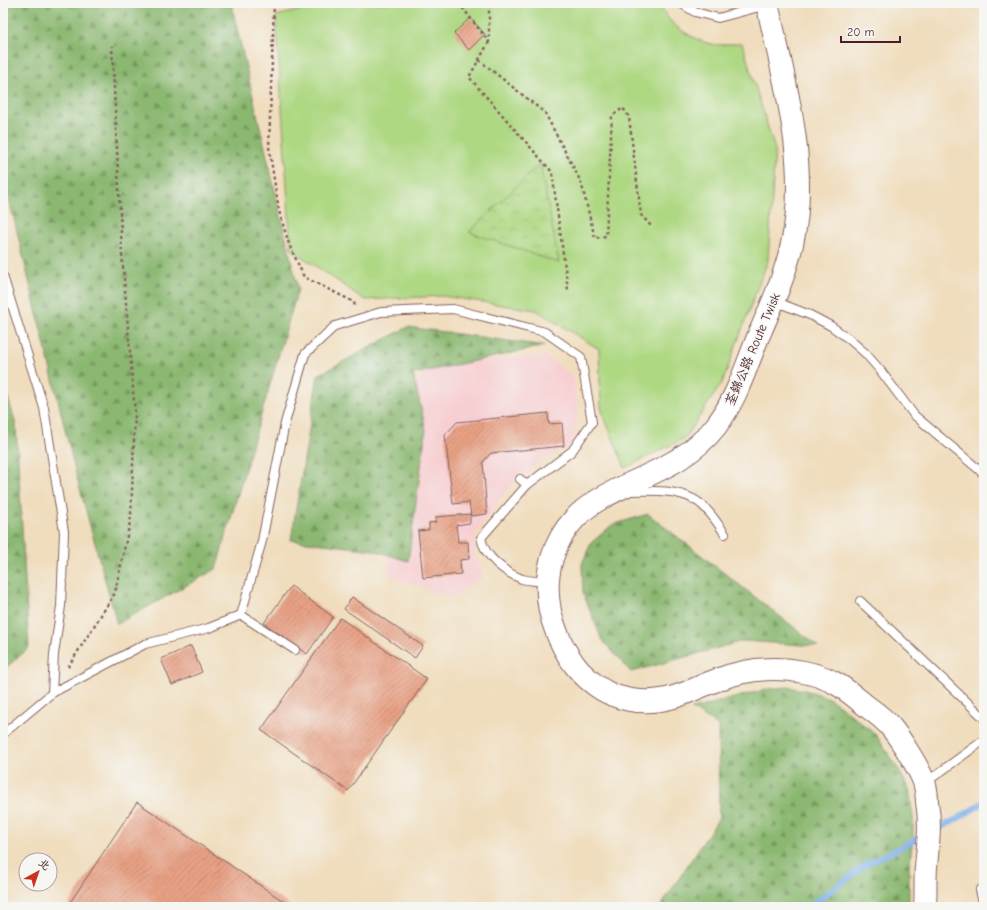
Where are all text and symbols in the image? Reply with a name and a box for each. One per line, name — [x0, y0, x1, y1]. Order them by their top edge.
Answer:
scale bar — [841, 18, 900, 44]
text: 20 m — [847, 25, 875, 39]
street label: 荃錦公路 Route Twisk — [722, 290, 783, 408]
north arrow — [18, 852, 58, 892]
text: 北 — [36, 856, 52, 873]

